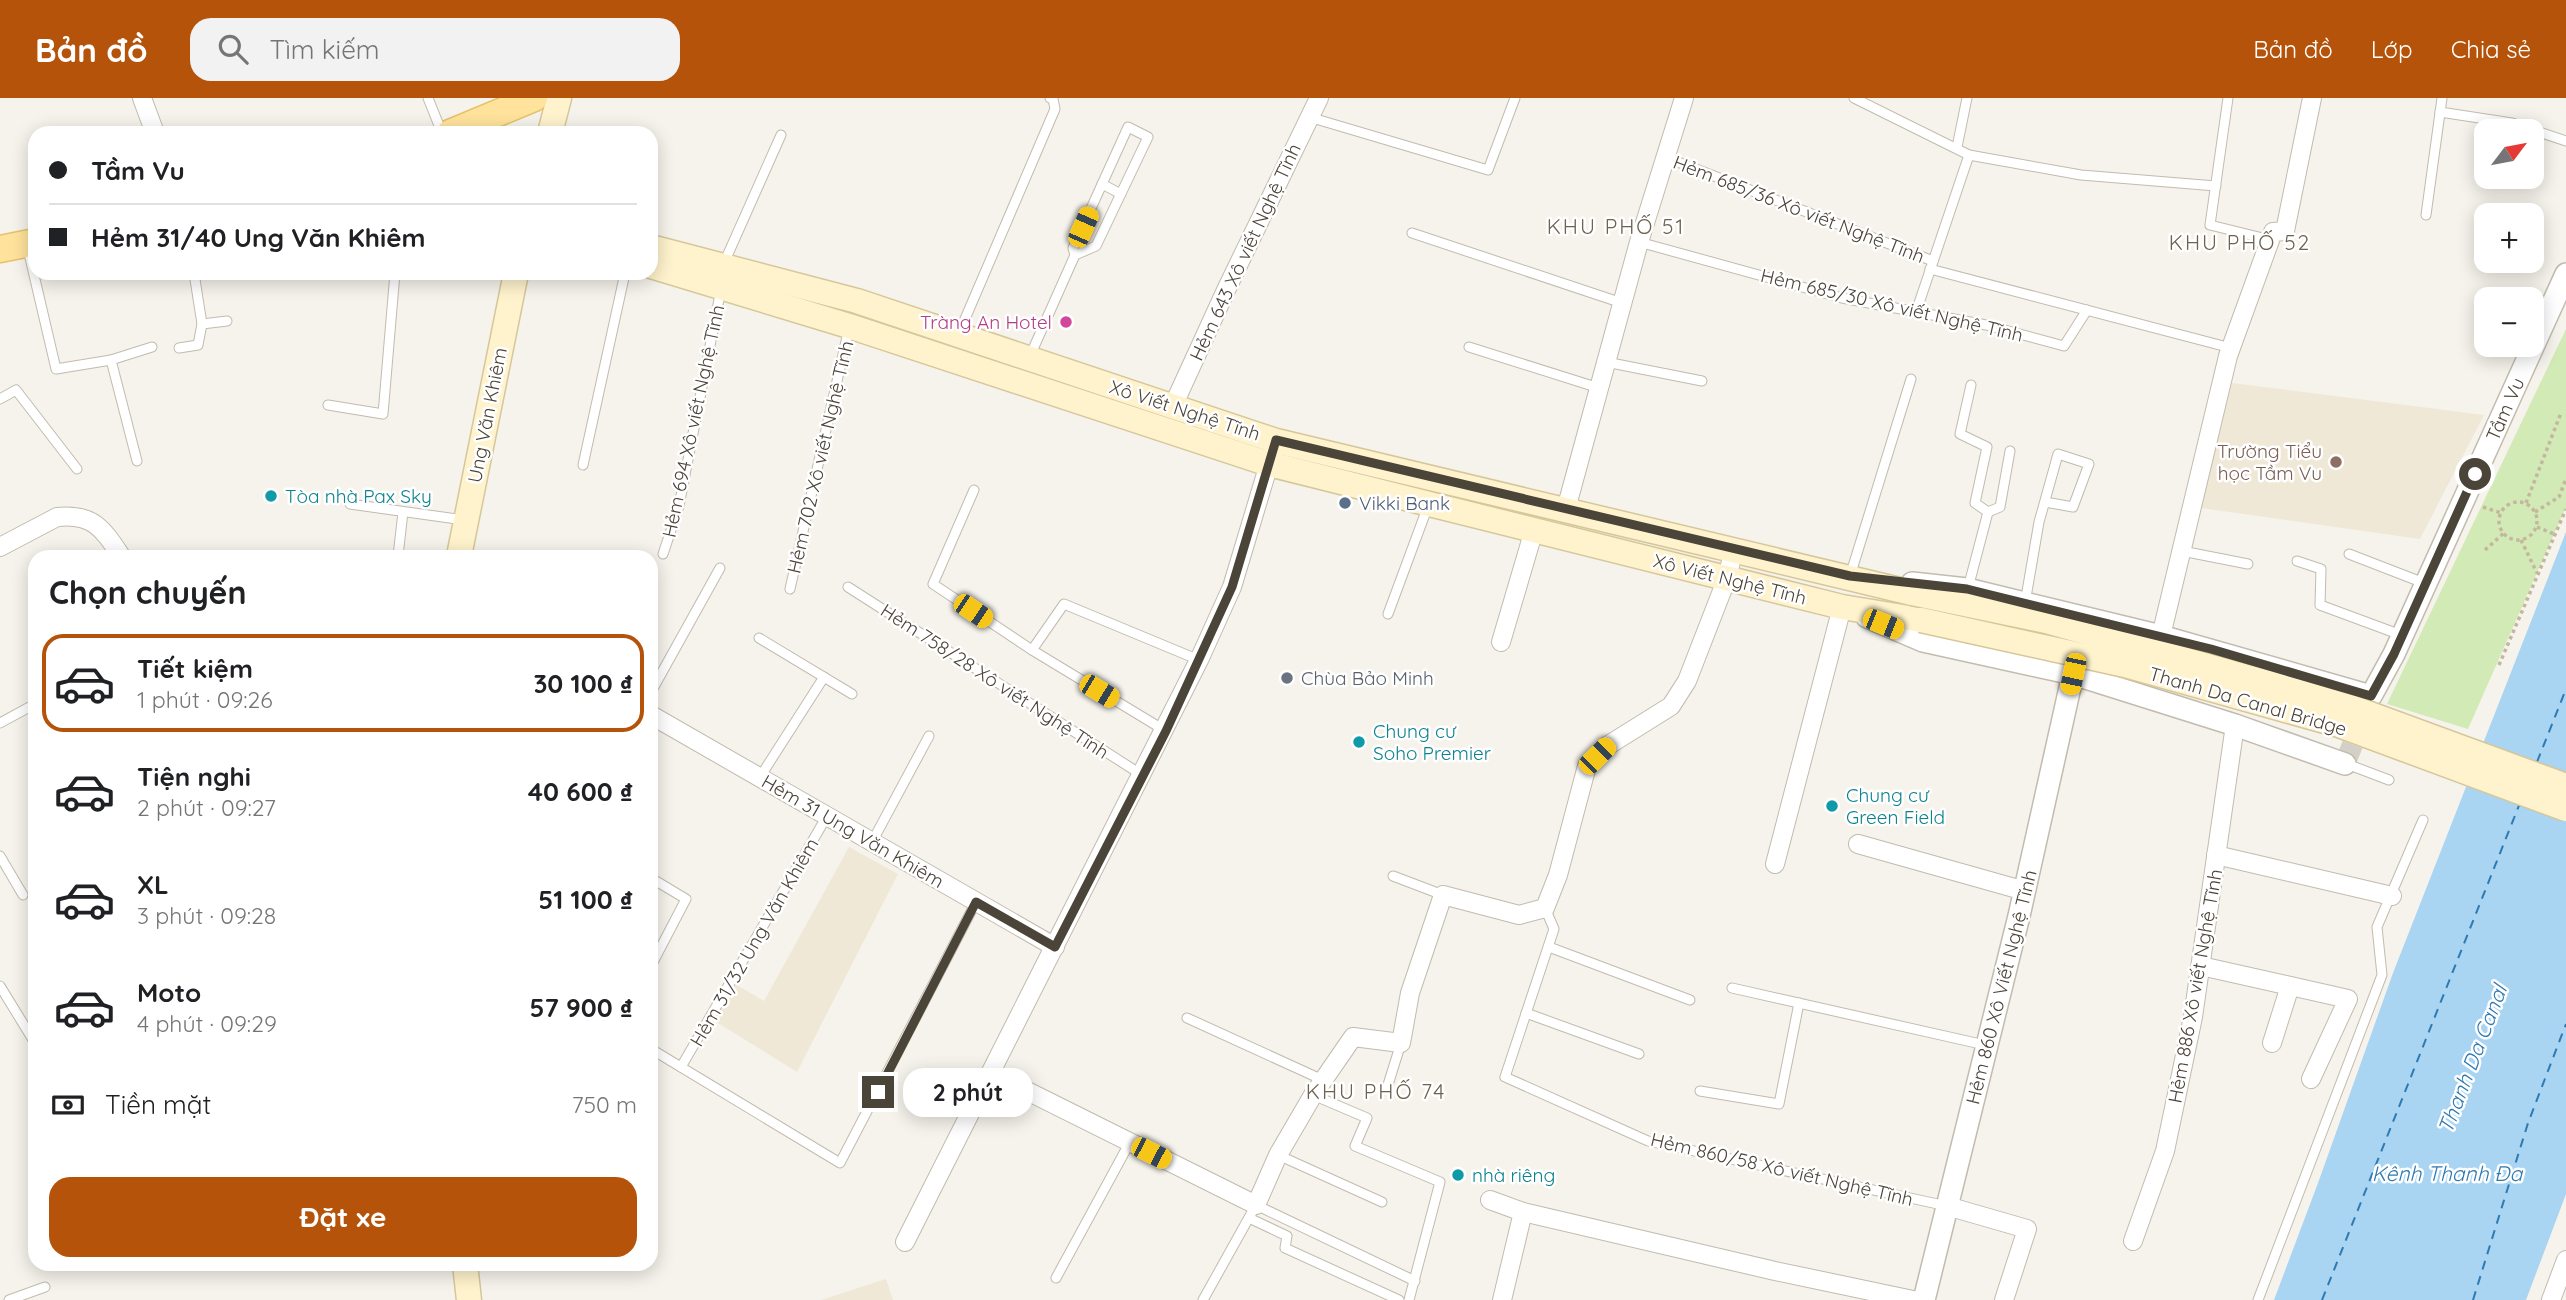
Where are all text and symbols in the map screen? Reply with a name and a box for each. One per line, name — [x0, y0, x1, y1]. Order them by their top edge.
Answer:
search box — [190, 18, 680, 81]
text: Bản đồ — [35, 29, 148, 70]
icon: search — [214, 30, 252, 68]
text: Tìm kiếm — [270, 33, 380, 66]
text: Bản đồ — [2253, 34, 2333, 64]
text: Lớp — [2371, 34, 2413, 64]
text: Chia sẻ — [2451, 34, 2531, 64]
north arrow — [2474, 119, 2544, 189]
map controls — [2474, 119, 2544, 357]
street label: Hẻm 643 Xô viết Nghệ Tĩnh — [1184, 140, 1306, 364]
street label: Hẻm 685/36 Xô viết Nghệ Tĩnh — [1670, 150, 1928, 268]
text: Tầm Vu — [91, 154, 185, 187]
button: + — [2474, 203, 2544, 273]
car — [1065, 204, 1102, 250]
district label: KHU PHỐ 51 — [1547, 213, 1685, 239]
text: Hẻm 31/40 Ung Văn Khiêm — [91, 221, 425, 254]
district label: KHU PHỐ 52 — [2169, 229, 2311, 255]
street label: Hẻm 685/30 Xô viết Nghệ Tĩnh — [1758, 263, 2026, 347]
button: − — [2474, 287, 2544, 357]
street label: Hẻm 694 Xô viết Nghệ Tĩnh — [657, 302, 729, 540]
place label: Tràng An Hotel — [920, 310, 1052, 334]
marker: Tràng An Hotel — [1058, 314, 1074, 330]
street label: Hẻm 702 Xô viết Nghệ Tĩnh — [782, 338, 858, 576]
street label: Ung Văn Khiêm — [462, 345, 512, 485]
street label: Xô Viết Nghệ Tĩnh — [1107, 374, 1263, 446]
street label: Tầm Vu — [2480, 374, 2530, 444]
place label: Trường Tiểu học Tầm Vu — [2217, 439, 2322, 485]
marker: Trường Tiểu học Tầm Vu — [2328, 454, 2344, 470]
route start — [2459, 458, 2491, 490]
place label: Tòa nhà Pax Sky — [285, 484, 432, 508]
marker: Tòa nhà Pax Sky — [263, 488, 279, 504]
place label: Vikki Bank — [1359, 491, 1450, 515]
marker: Vikki Bank — [1337, 495, 1353, 511]
street label: Xô Viết Nghệ Tĩnh — [1651, 548, 1809, 610]
text: Chọn chuyến — [49, 572, 247, 612]
car — [950, 591, 997, 631]
street label: Hẻm 758/28 Xô viết Nghệ Tĩnh — [876, 598, 1114, 764]
car — [1860, 606, 1907, 642]
car — [2059, 651, 2088, 697]
icon: car — [53, 652, 116, 715]
text: Tiết kiệm — [137, 652, 253, 685]
street label: Thanh Da Canal Bridge — [2146, 661, 2350, 741]
place label: Chùa Bảo Minh — [1301, 666, 1434, 690]
text: 30 100 ₫ — [533, 667, 633, 700]
marker: Chùa Bảo Minh — [1279, 670, 1295, 686]
car — [1076, 671, 1123, 711]
text: 1 phút · 09:26 — [137, 685, 273, 714]
place label: Chung cư Soho Premier — [1373, 719, 1492, 765]
marker: Chung cư Soho Premier — [1351, 734, 1367, 750]
car — [1575, 734, 1620, 778]
icon: car — [53, 760, 116, 823]
text: Tiện nghi — [137, 760, 251, 793]
street label: Hẻm 31 Ung Văn Khiêm — [758, 769, 948, 893]
text: 40 600 ₫ — [528, 775, 633, 808]
place label: Chung cư Green Field — [1846, 783, 1945, 829]
text: 2 phút · 09:27 — [137, 793, 276, 822]
marker: Chung cư Green Field — [1824, 798, 1840, 814]
street label: Hẻm 31/32 Ung Văn Khiêm — [684, 833, 824, 1051]
street label: Hẻm 860 Xô Viết Nghệ Tĩnh — [1960, 867, 2042, 1107]
street label: Hẻm 886 Xô viết Nghệ Tĩnh — [2163, 867, 2227, 1105]
icon: car — [53, 868, 116, 931]
text: XL — [137, 868, 169, 901]
text: 51 100 ₫ — [538, 883, 633, 916]
text: 3 phút · 09:28 — [137, 901, 276, 930]
icon: car — [53, 976, 116, 1039]
text: Moto — [137, 976, 201, 1009]
water label: Thanh Da Canal — [2432, 979, 2513, 1137]
text: 57 900 ₫ — [529, 991, 633, 1024]
text: 4 phút · 09:29 — [137, 1009, 277, 1038]
callout: 2 phút — [903, 1068, 1032, 1116]
route end — [862, 1076, 894, 1108]
text: 2 phút — [933, 1078, 1003, 1107]
district label: KHU PHỐ 74 — [1306, 1078, 1446, 1104]
icon: cash — [49, 1086, 87, 1124]
text: Tiền mặt — [105, 1088, 211, 1121]
text: 750 m — [572, 1090, 637, 1119]
street label: Hẻm 860/58 Xô viết Nghệ Tĩnh — [1648, 1127, 1916, 1211]
car — [1128, 1134, 1175, 1172]
water label: Kênh Thanh Đa — [2372, 1160, 2523, 1186]
place label: nhà riêng — [1472, 1163, 1555, 1187]
marker: nhà riêng — [1450, 1167, 1466, 1183]
button: Đặt xe — [49, 1177, 637, 1257]

